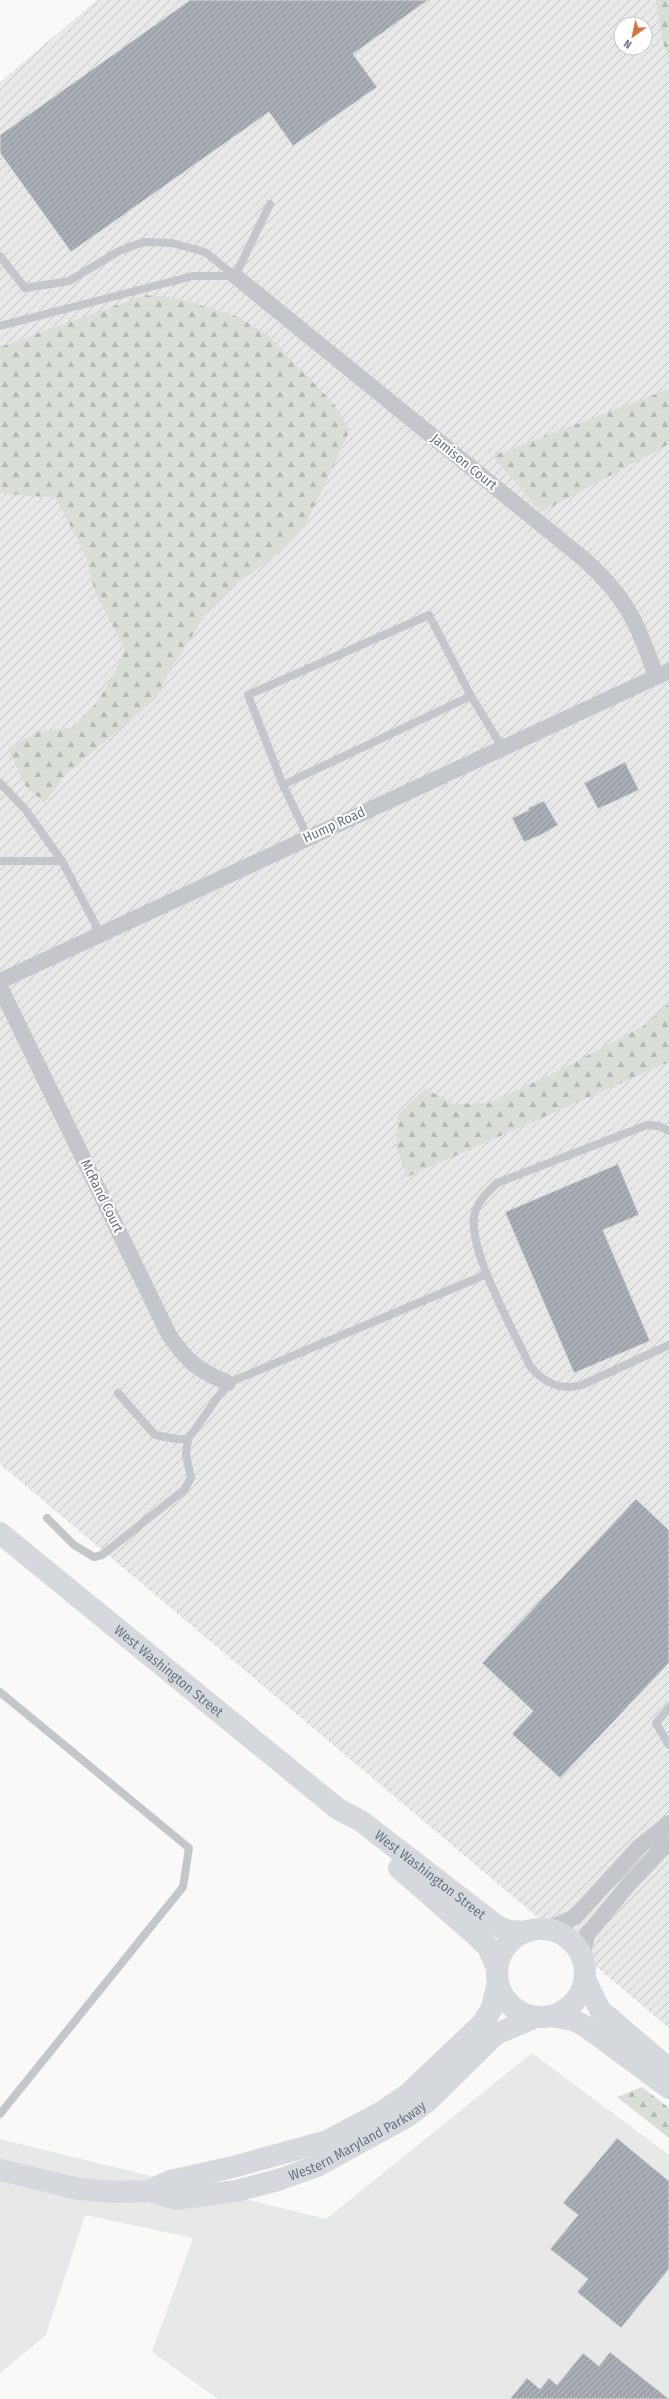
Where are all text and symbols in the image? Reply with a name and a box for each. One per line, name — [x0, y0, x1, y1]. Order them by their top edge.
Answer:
north arrow — [613, 16, 653, 56]
text: N — [622, 37, 634, 51]
street label: Jamison Court — [428, 430, 501, 494]
street label: Hump Road — [300, 803, 368, 847]
street label: McRand Court — [77, 1157, 127, 1236]
street label: West Washington Street — [111, 1621, 227, 1721]
street label: West Washington Street — [371, 1826, 490, 1923]
street label: Western Maryland Parkway — [286, 2097, 430, 2184]

